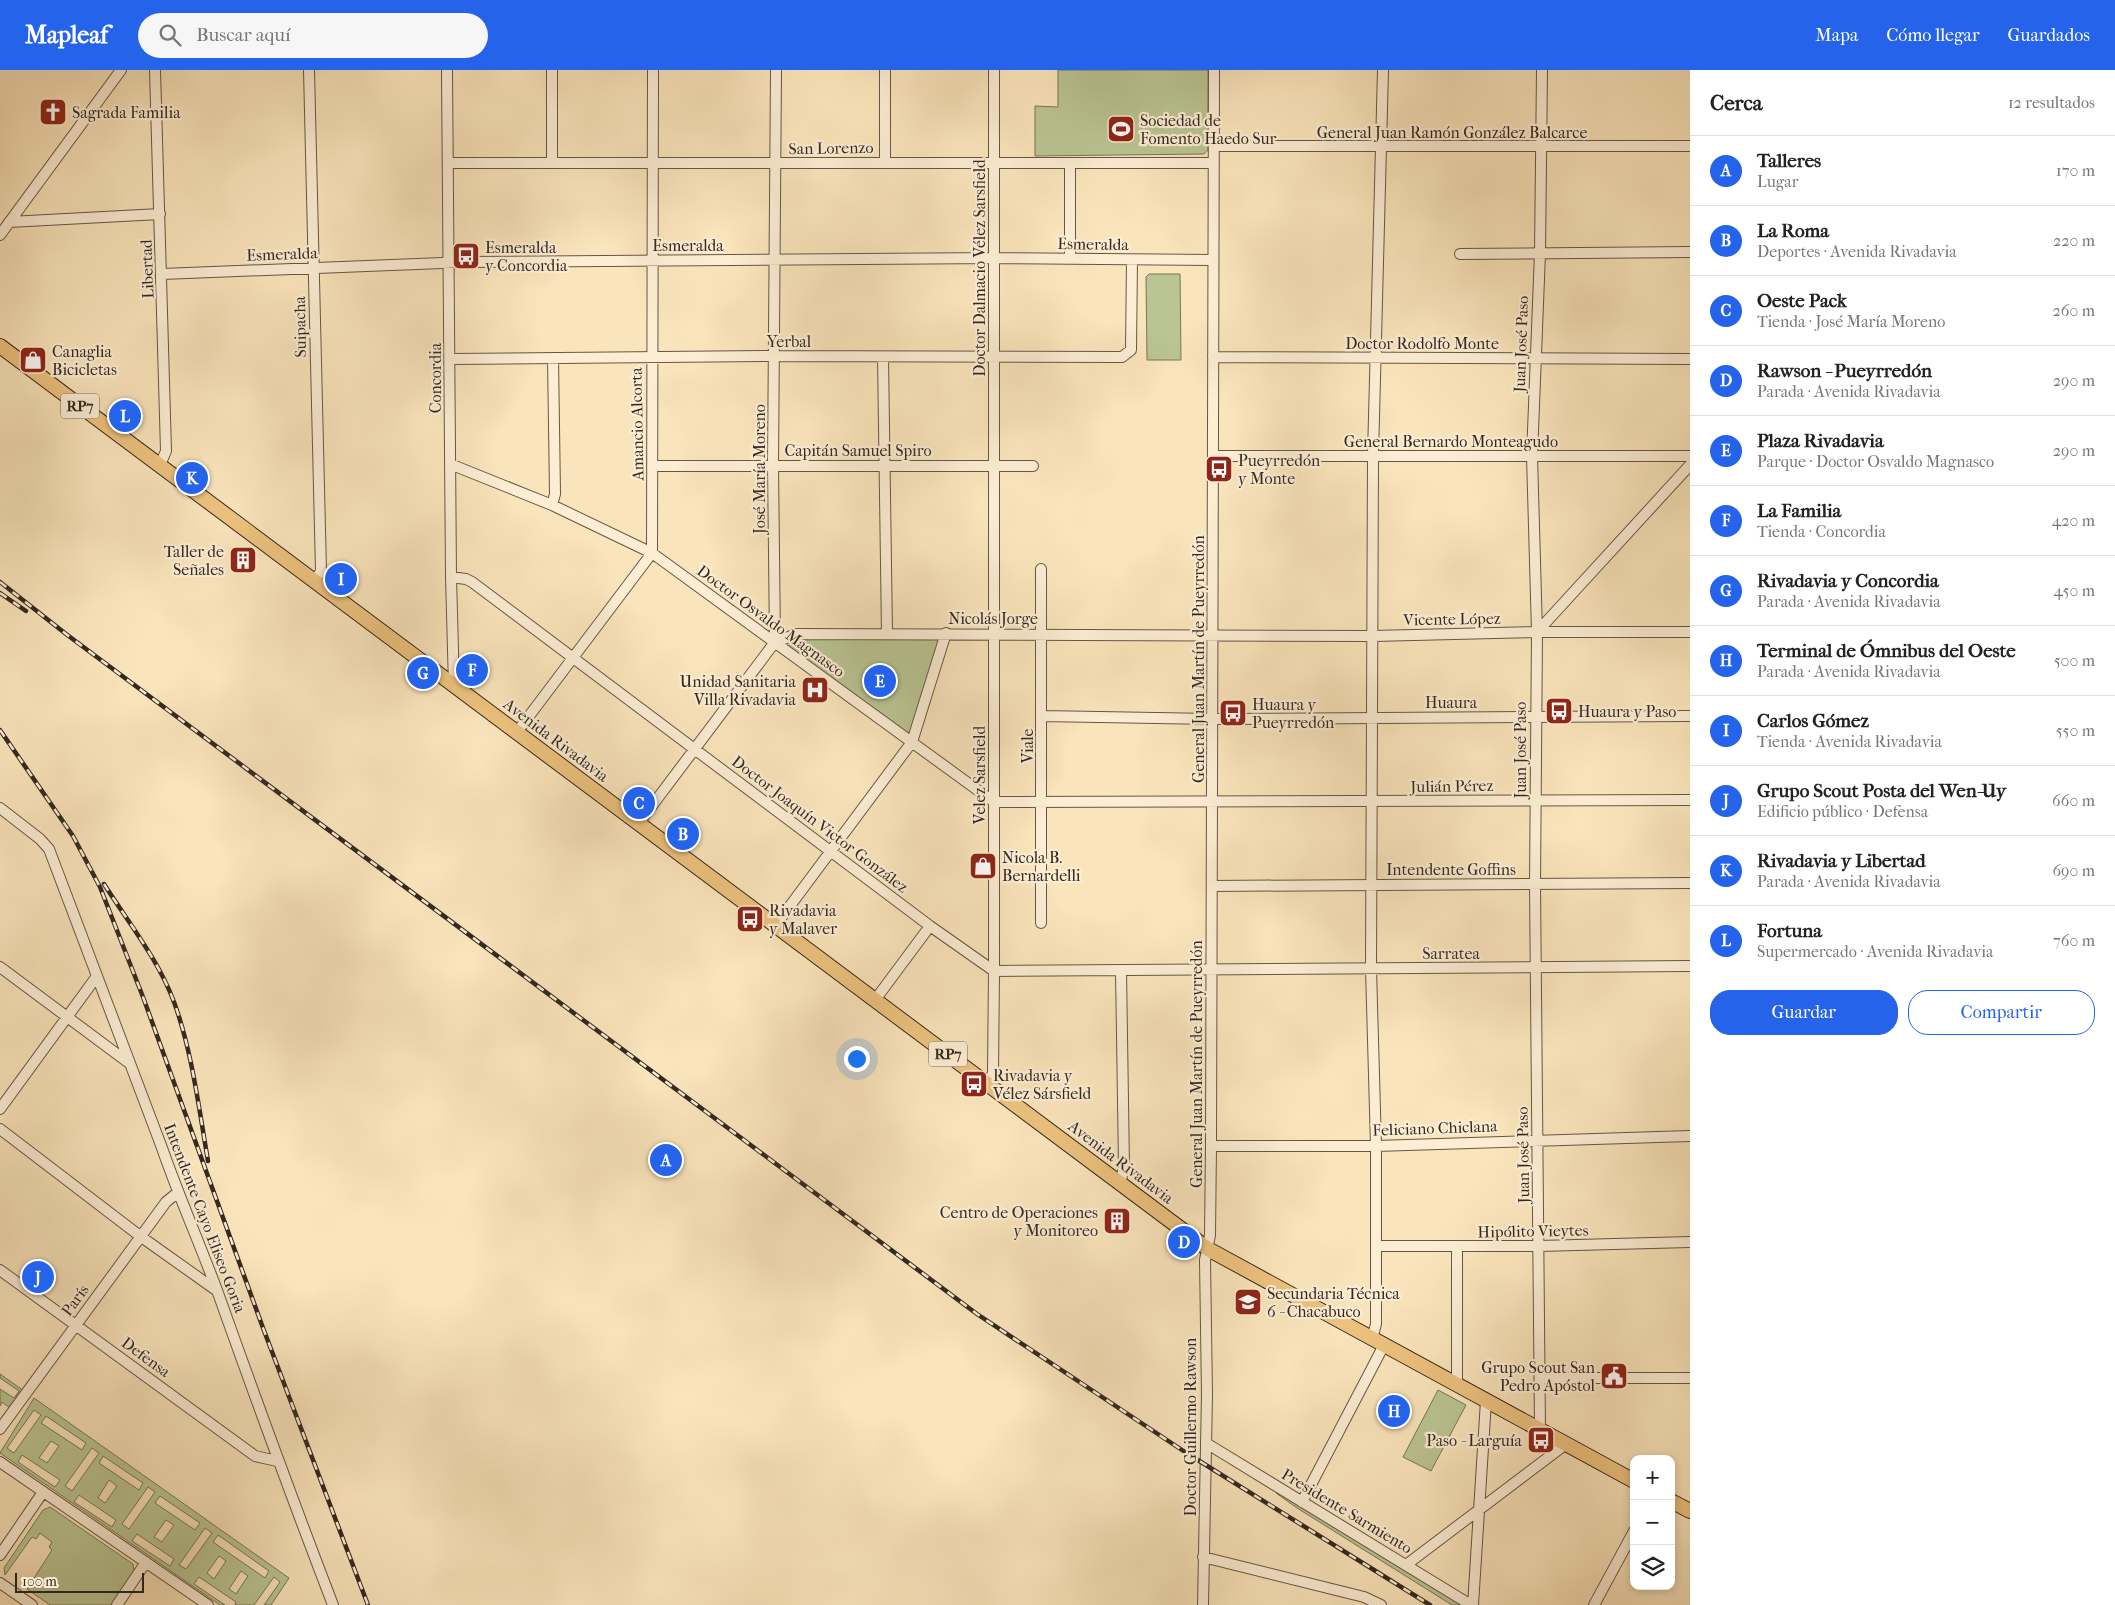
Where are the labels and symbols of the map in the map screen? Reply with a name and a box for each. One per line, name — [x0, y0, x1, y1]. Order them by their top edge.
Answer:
church icon: Sagrada Familia — [38, 97, 68, 127]
place label: Sagrada Familia — [72, 103, 181, 122]
place label: Sociedad de Fomento Haedo Sur — [1140, 111, 1277, 148]
sports icon: Sociedad de Fomento Haedo Sur — [1106, 114, 1136, 144]
street label: General Juan Ramón González Balcarce — [1317, 123, 1587, 142]
street label: San Lorenzo — [788, 138, 874, 158]
street label: Doctor Dalmacio Vélez Sarsfield — [970, 159, 989, 377]
street label: Esmeralda — [1057, 234, 1129, 254]
street label: Esmeralda — [652, 236, 724, 255]
place label: Esmeralda y Concordia — [485, 238, 568, 275]
street label: Libertad — [136, 239, 158, 299]
bus stop icon: Esmeralda y Concordia — [451, 241, 481, 271]
street label: Esmeralda — [246, 243, 319, 265]
street label: Juan José Paso — [1510, 295, 1532, 395]
street label: Suipacha — [290, 296, 310, 358]
street label: Yerbal — [766, 332, 812, 351]
street label: Doctor Rodolfo Monte — [1345, 334, 1499, 353]
place label: Canaglia Bicicletas — [52, 342, 117, 379]
street label: Concordia — [426, 342, 445, 413]
shop icon: Canaglia Bicicletas — [18, 345, 48, 375]
street label: Amancio Alcorta — [627, 367, 648, 482]
road number: RP7 — [61, 394, 99, 418]
pin: L — [109, 397, 141, 435]
street label: José María Moreno — [750, 404, 769, 536]
street label: General Bernardo Monteagudo — [1344, 432, 1558, 451]
street label: Capitán Samuel Spiro — [784, 441, 932, 460]
place label: Pueyrredón y Monte — [1238, 451, 1321, 488]
bus stop icon: Pueyrredón y Monte — [1204, 454, 1234, 484]
pin: K — [176, 459, 208, 497]
street label: General Juan Martín de Pueyrredón — [1189, 534, 1208, 783]
place label: Taller de Señales — [164, 542, 224, 579]
building icon: Taller de Señales — [228, 545, 258, 575]
pin: I — [325, 560, 357, 598]
street label: Doctor Osvaldo Magnasco — [693, 561, 849, 681]
street label: Nicolás Jorge — [948, 609, 1038, 628]
street label: Vicente López — [1402, 609, 1501, 629]
pin: F — [456, 651, 488, 689]
pin: G — [407, 654, 439, 692]
pin: E — [864, 662, 896, 700]
place label: Unidad Sanitaria Villa Rivadavia — [680, 672, 797, 709]
hospital icon: Unidad Sanitaria Villa Rivadavia — [800, 675, 830, 705]
street label: Huaura — [1425, 693, 1478, 712]
street label: Avenida Rivadavia — [499, 694, 613, 786]
place label: Huaura y Pueyrredón — [1252, 695, 1335, 732]
bus stop icon: Huaura y Paso — [1544, 696, 1574, 726]
bus stop icon: Huaura y Pueyrredón — [1218, 698, 1248, 728]
street label: Juan José Paso — [1511, 702, 1530, 800]
place label: Huaura y Paso — [1578, 702, 1676, 721]
street label: Velez Sarsfield — [970, 726, 989, 825]
street label: Viale — [1018, 729, 1037, 764]
street label: Doctor Joaquín Victor González — [728, 752, 912, 896]
street label: Julián Pérez — [1408, 776, 1494, 796]
pin: C — [623, 784, 655, 822]
pin: B — [667, 815, 699, 853]
place label: Nicola B. Bernardelli — [1002, 848, 1081, 885]
shop icon: Nicola B. Bernardelli — [968, 851, 998, 881]
street label: Intendente Goffins — [1386, 860, 1516, 879]
place label: Rivadavia y Malaver — [769, 901, 837, 938]
bus stop icon: Rivadavia y Malaver — [735, 904, 765, 934]
street label: General Juan Martín de Pueyrredón — [1187, 939, 1206, 1188]
street label: Sarratea — [1422, 944, 1480, 963]
road number: RP7 — [929, 1042, 967, 1066]
your location — [844, 1046, 870, 1072]
place label: Rivadavia y Vélez Sársfield — [992, 1066, 1092, 1103]
bus stop icon: Rivadavia y Vélez Sársfield — [959, 1069, 989, 1099]
street label: Juan José Paso — [1513, 1106, 1533, 1206]
street label: Avenida Rivadavia — [1064, 1116, 1178, 1208]
street label: Feliciano Chiclana — [1372, 1116, 1499, 1140]
street label: Intendente Cayo Eliseo Goria — [160, 1121, 250, 1316]
pin: A — [650, 1141, 682, 1179]
place label: Centro de Operaciones y Monitoreo — [940, 1203, 1098, 1240]
building icon: Centro de Operaciones y Monitoreo — [1102, 1206, 1132, 1236]
street label: Hipólito Vieytes — [1477, 1221, 1589, 1241]
pin: D — [1168, 1223, 1200, 1261]
pin: J — [22, 1258, 54, 1296]
street label: París — [57, 1280, 93, 1319]
place label: Secundaria Técnica 6 - Chacabuco — [1267, 1284, 1400, 1321]
school or university icon: Secundaria Técnica 6 - Chacabuco — [1233, 1287, 1263, 1317]
street label: Defensa — [118, 1333, 175, 1381]
street label: Doctor Guillermo Rawson — [1181, 1337, 1200, 1516]
place label: Grupo Scout San Pedro Apóstol — [1481, 1358, 1596, 1395]
public building icon: Grupo Scout San Pedro Apóstol — [1599, 1361, 1629, 1391]
pin: H — [1378, 1392, 1410, 1430]
bus stop icon: Paso - Larguía — [1526, 1425, 1556, 1455]
place label: Paso - Larguía — [1426, 1431, 1523, 1450]
street label: Presidente Sarmiento — [1278, 1464, 1416, 1558]
scale bar — [15, 1570, 144, 1593]

